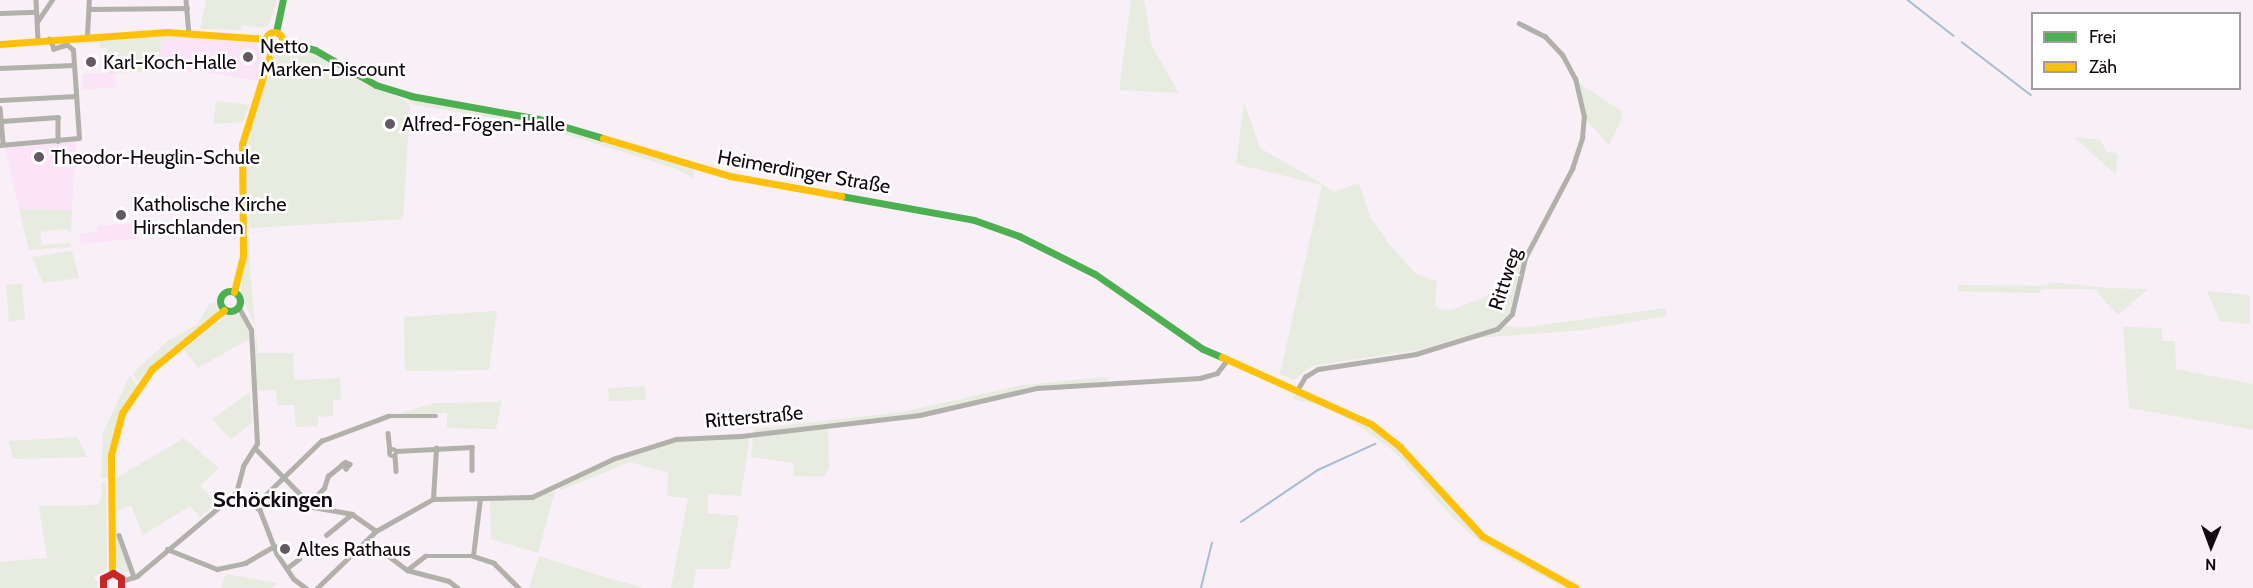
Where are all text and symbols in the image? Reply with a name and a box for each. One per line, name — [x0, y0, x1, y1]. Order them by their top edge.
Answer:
legend — [2031, 12, 2241, 90]
text: Frei — [2089, 26, 2116, 48]
place label: Netto Marken-Discount — [260, 34, 406, 81]
place label: Karl-Koch-Halle — [103, 50, 237, 74]
marker: Netto Marken-Discount — [241, 50, 255, 64]
marker: Karl-Koch-Halle — [84, 55, 98, 69]
text: Zäh — [2089, 56, 2117, 78]
place label: Alfred-Fögen-Halle — [402, 112, 565, 136]
marker: Alfred-Fögen-Halle — [383, 117, 397, 131]
place label: Theodor-Heuglin-Schule — [51, 145, 260, 169]
street label: Heimerdinger Straße — [716, 145, 892, 199]
marker: Theodor-Heuglin-Schule — [32, 150, 46, 164]
place label: Katholische Kirche Hirschlanden — [133, 192, 286, 239]
marker: Katholische Kirche Hirschlanden — [114, 208, 128, 222]
street label: Rittweg — [1484, 245, 1526, 313]
street label: Ritterstraße — [704, 401, 804, 433]
district label: Schöckingen — [213, 487, 333, 513]
north arrow — [2181, 516, 2241, 576]
place label: Altes Rathaus — [297, 537, 411, 561]
marker: Altes Rathaus — [278, 542, 292, 556]
text: N — [2205, 555, 2216, 574]

